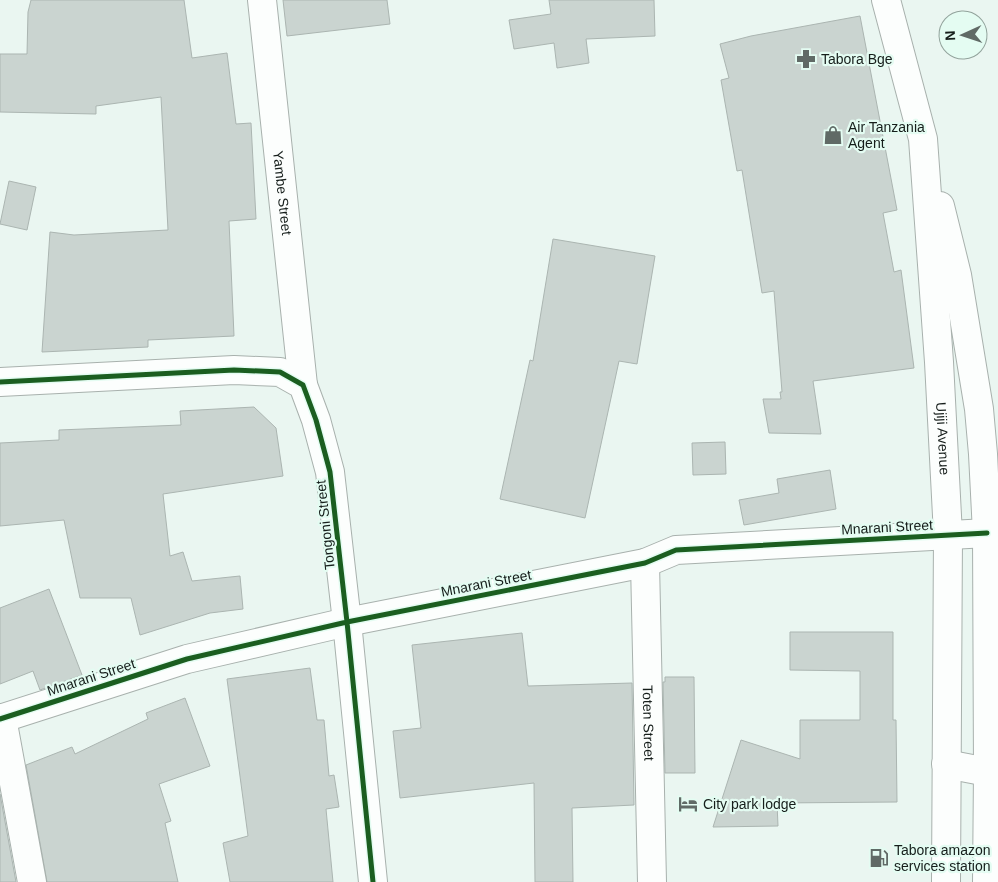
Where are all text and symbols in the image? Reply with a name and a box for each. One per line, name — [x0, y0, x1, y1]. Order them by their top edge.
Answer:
north arrow — [938, 10, 988, 60]
text: N — [942, 30, 958, 41]
pharmacy icon: Tabora Bge — [795, 48, 817, 70]
place label: Tabora Bge — [821, 51, 893, 67]
place label: Air Tanzania Agent — [848, 119, 925, 151]
shop icon: Air Tanzania Agent — [822, 124, 844, 146]
street label: Yambe Street — [270, 150, 295, 236]
street label: Ujiji Avenue — [933, 402, 953, 476]
street label: Tongoni Street — [312, 479, 338, 571]
street label: Mnarani Street — [841, 517, 933, 537]
street label: Mnarani Street — [439, 566, 533, 600]
street label: Mnarani Street — [45, 655, 137, 699]
street label: Toten Street — [640, 685, 657, 761]
hotel icon: City park lodge — [677, 793, 699, 815]
place label: City park lodge — [703, 796, 797, 812]
place label: Tabora amazon services station — [894, 842, 991, 874]
fuel station icon: Tabora amazon services station — [868, 847, 890, 869]

